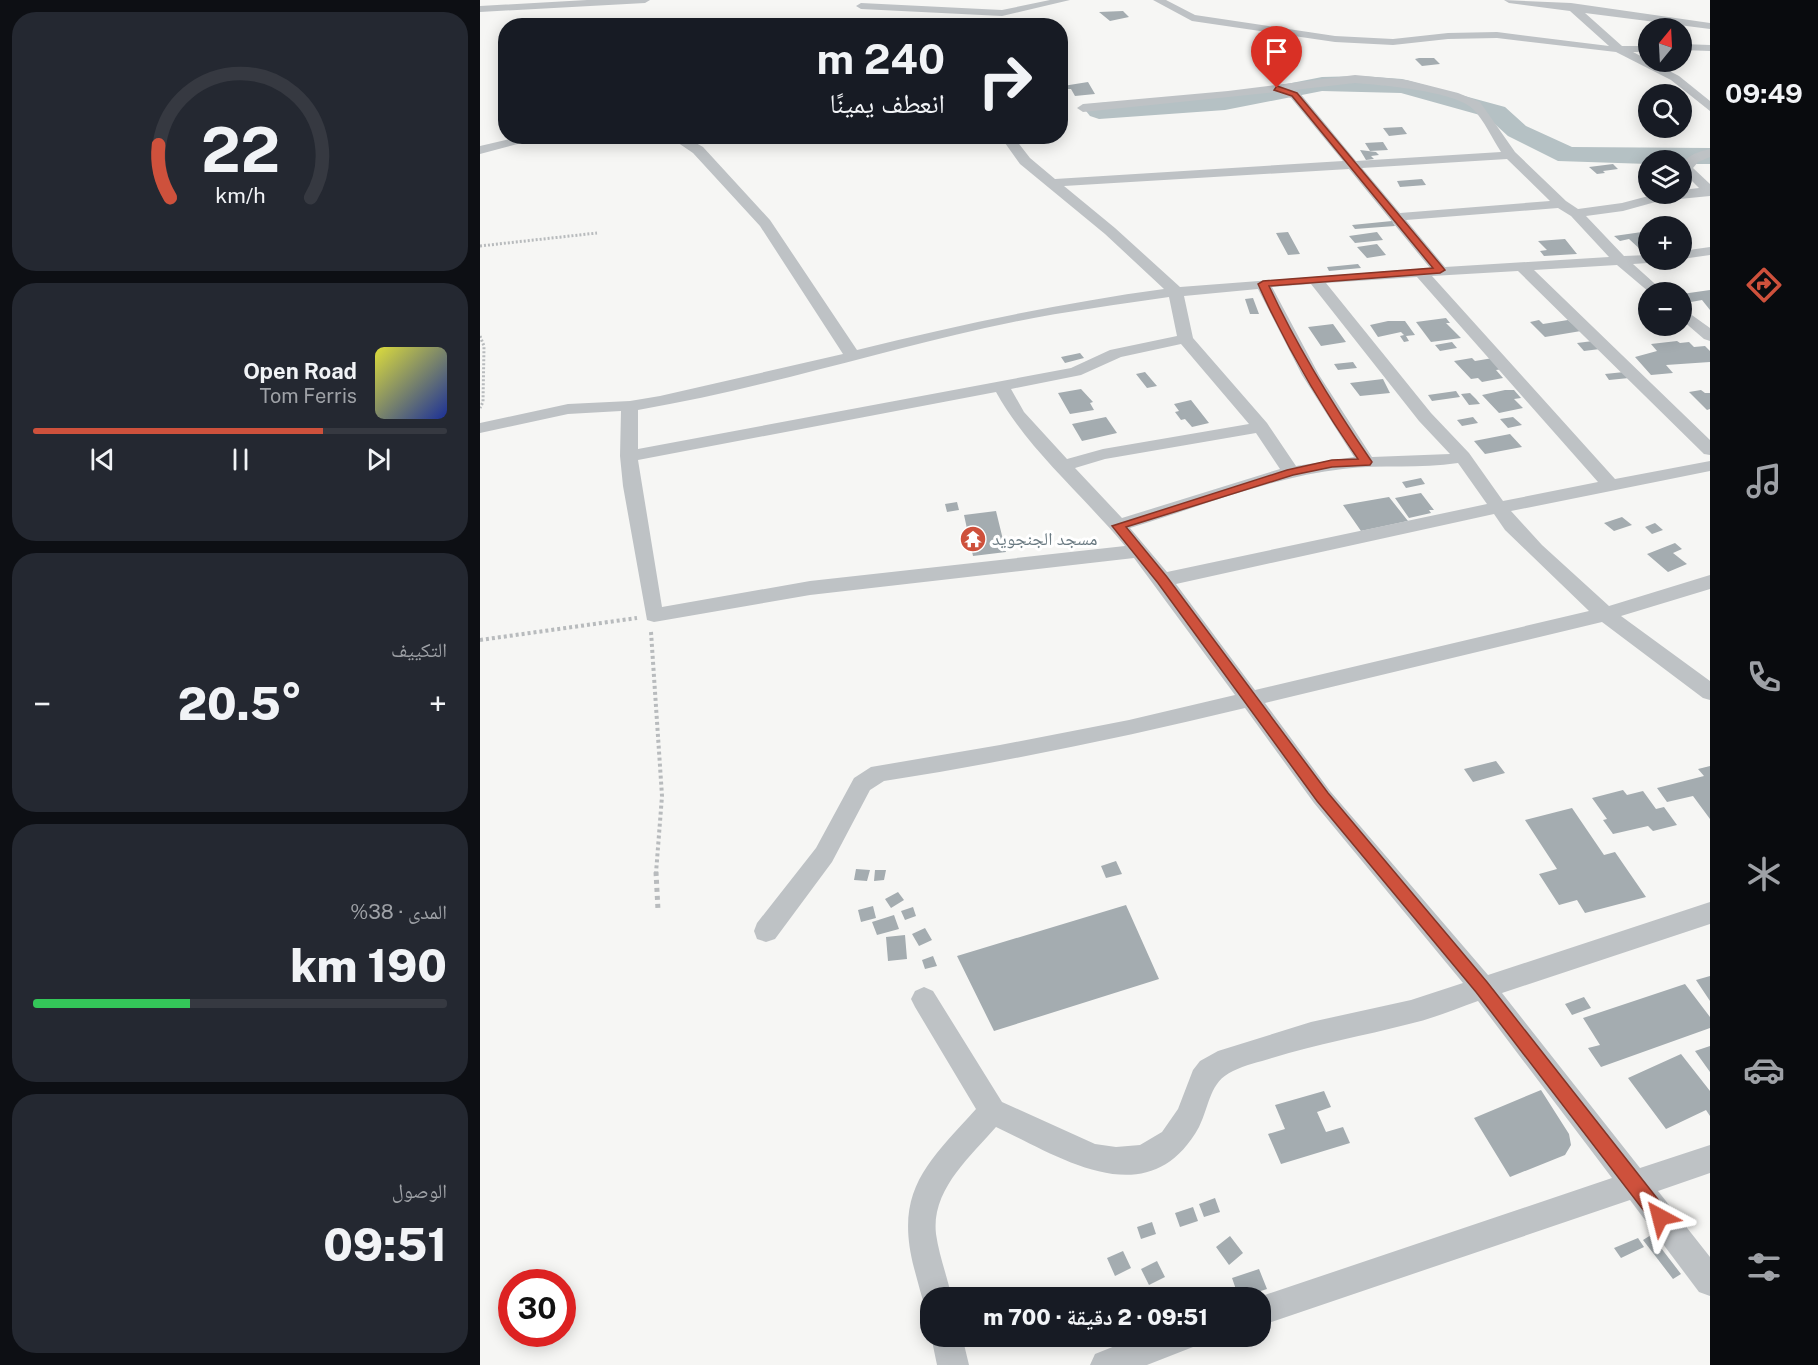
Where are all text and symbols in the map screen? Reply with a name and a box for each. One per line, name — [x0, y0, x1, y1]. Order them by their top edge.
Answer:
north arrow — [1638, 18, 1692, 72]
map controls — [1638, 18, 1692, 336]
pin — [1251, 26, 1302, 88]
text: 240 m — [817, 34, 945, 83]
icon: arrive — [1260, 35, 1293, 68]
icon: right — [966, 42, 1044, 120]
text: 09:49 — [1725, 77, 1803, 109]
button: search — [1638, 84, 1692, 138]
text: انعطف يمينًا — [830, 87, 945, 119]
text: 22 — [200, 113, 280, 186]
button: layers — [1638, 150, 1692, 204]
text: km/h — [215, 184, 265, 209]
button: + — [1638, 216, 1692, 270]
icon: directions — [1743, 264, 1785, 306]
button: − — [1638, 282, 1692, 336]
text: Open Road — [243, 358, 357, 384]
text: Tom Ferris — [259, 384, 357, 408]
icon: previous — [86, 443, 119, 476]
icon: pause — [224, 443, 257, 476]
icon: next — [362, 443, 395, 476]
icon: music — [1743, 460, 1785, 502]
temple icon: مسجد الجنجويد — [958, 524, 988, 554]
place label: مسجد الجنجويد — [992, 528, 1098, 549]
text: التكييف — [391, 638, 447, 662]
icon: phone — [1743, 656, 1785, 698]
text: 20.5° — [178, 677, 302, 730]
text: − — [33, 685, 51, 723]
text: + — [429, 685, 447, 723]
icon: climate — [1743, 853, 1785, 895]
text: المدى · 38% — [350, 900, 447, 924]
text: 190 km — [290, 939, 447, 992]
icon: car — [1743, 1049, 1785, 1091]
text: الوصول — [392, 1179, 447, 1203]
position arrow — [1628, 1185, 1692, 1249]
text: 09:51 — [323, 1218, 447, 1271]
icon: filters — [1743, 1246, 1785, 1288]
speed limit sign: 30 — [498, 1269, 576, 1347]
text: 09:51 · 2 دقيقة · 700 m — [983, 1304, 1208, 1330]

